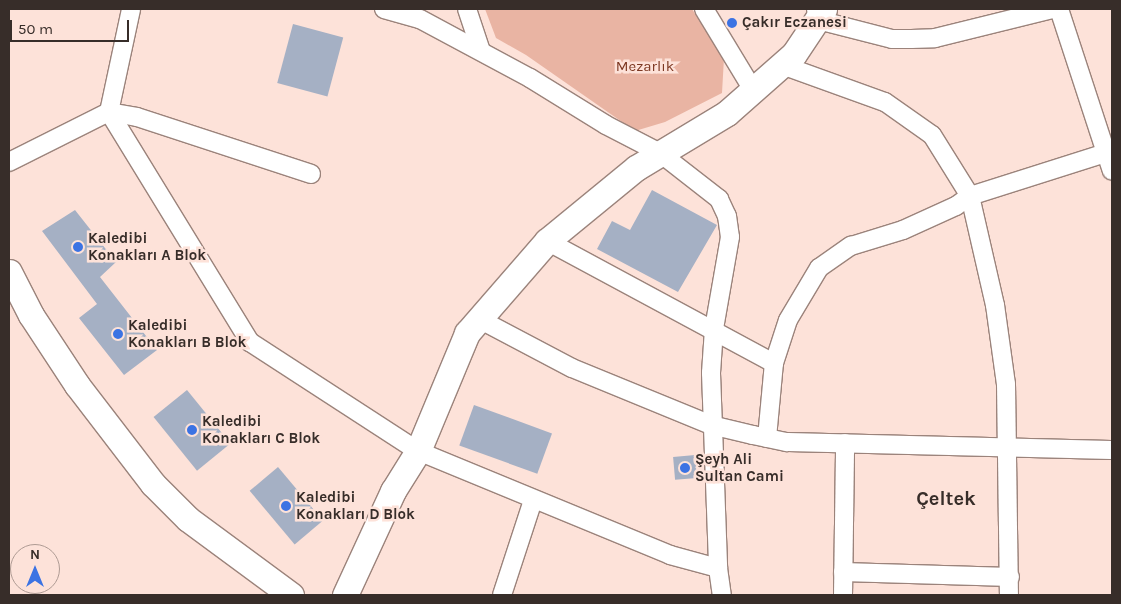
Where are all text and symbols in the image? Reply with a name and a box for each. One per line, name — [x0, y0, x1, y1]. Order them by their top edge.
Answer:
scale bar — [12, 10, 131, 42]
place label: Çakır Eczanesi — [742, 14, 847, 32]
marker: Çakır Eczanesi — [726, 17, 738, 29]
text: 50 m — [18, 20, 53, 38]
park label: Mezarlık — [616, 58, 674, 76]
place label: Kaledibi Konakları A Blok — [88, 229, 206, 264]
marker: Kaledibi Konakları A Blok — [72, 241, 84, 253]
place label: Kaledibi Konakları B Blok — [128, 316, 246, 351]
marker: Kaledibi Konakları B Blok — [112, 328, 124, 340]
place label: Kaledibi Konakları C Blok — [202, 412, 320, 447]
marker: Kaledibi Konakları C Blok — [186, 424, 198, 436]
place label: Şeyh Ali Sultan Cami — [695, 450, 784, 485]
marker: Şeyh Ali Sultan Cami — [679, 462, 691, 474]
district label: Çeltek — [916, 486, 976, 510]
place label: Kaledibi Konakları D Blok — [296, 488, 415, 523]
marker: Kaledibi Konakları D Blok — [280, 500, 292, 512]
north arrow — [10, 544, 60, 594]
text: N — [30, 546, 40, 563]

